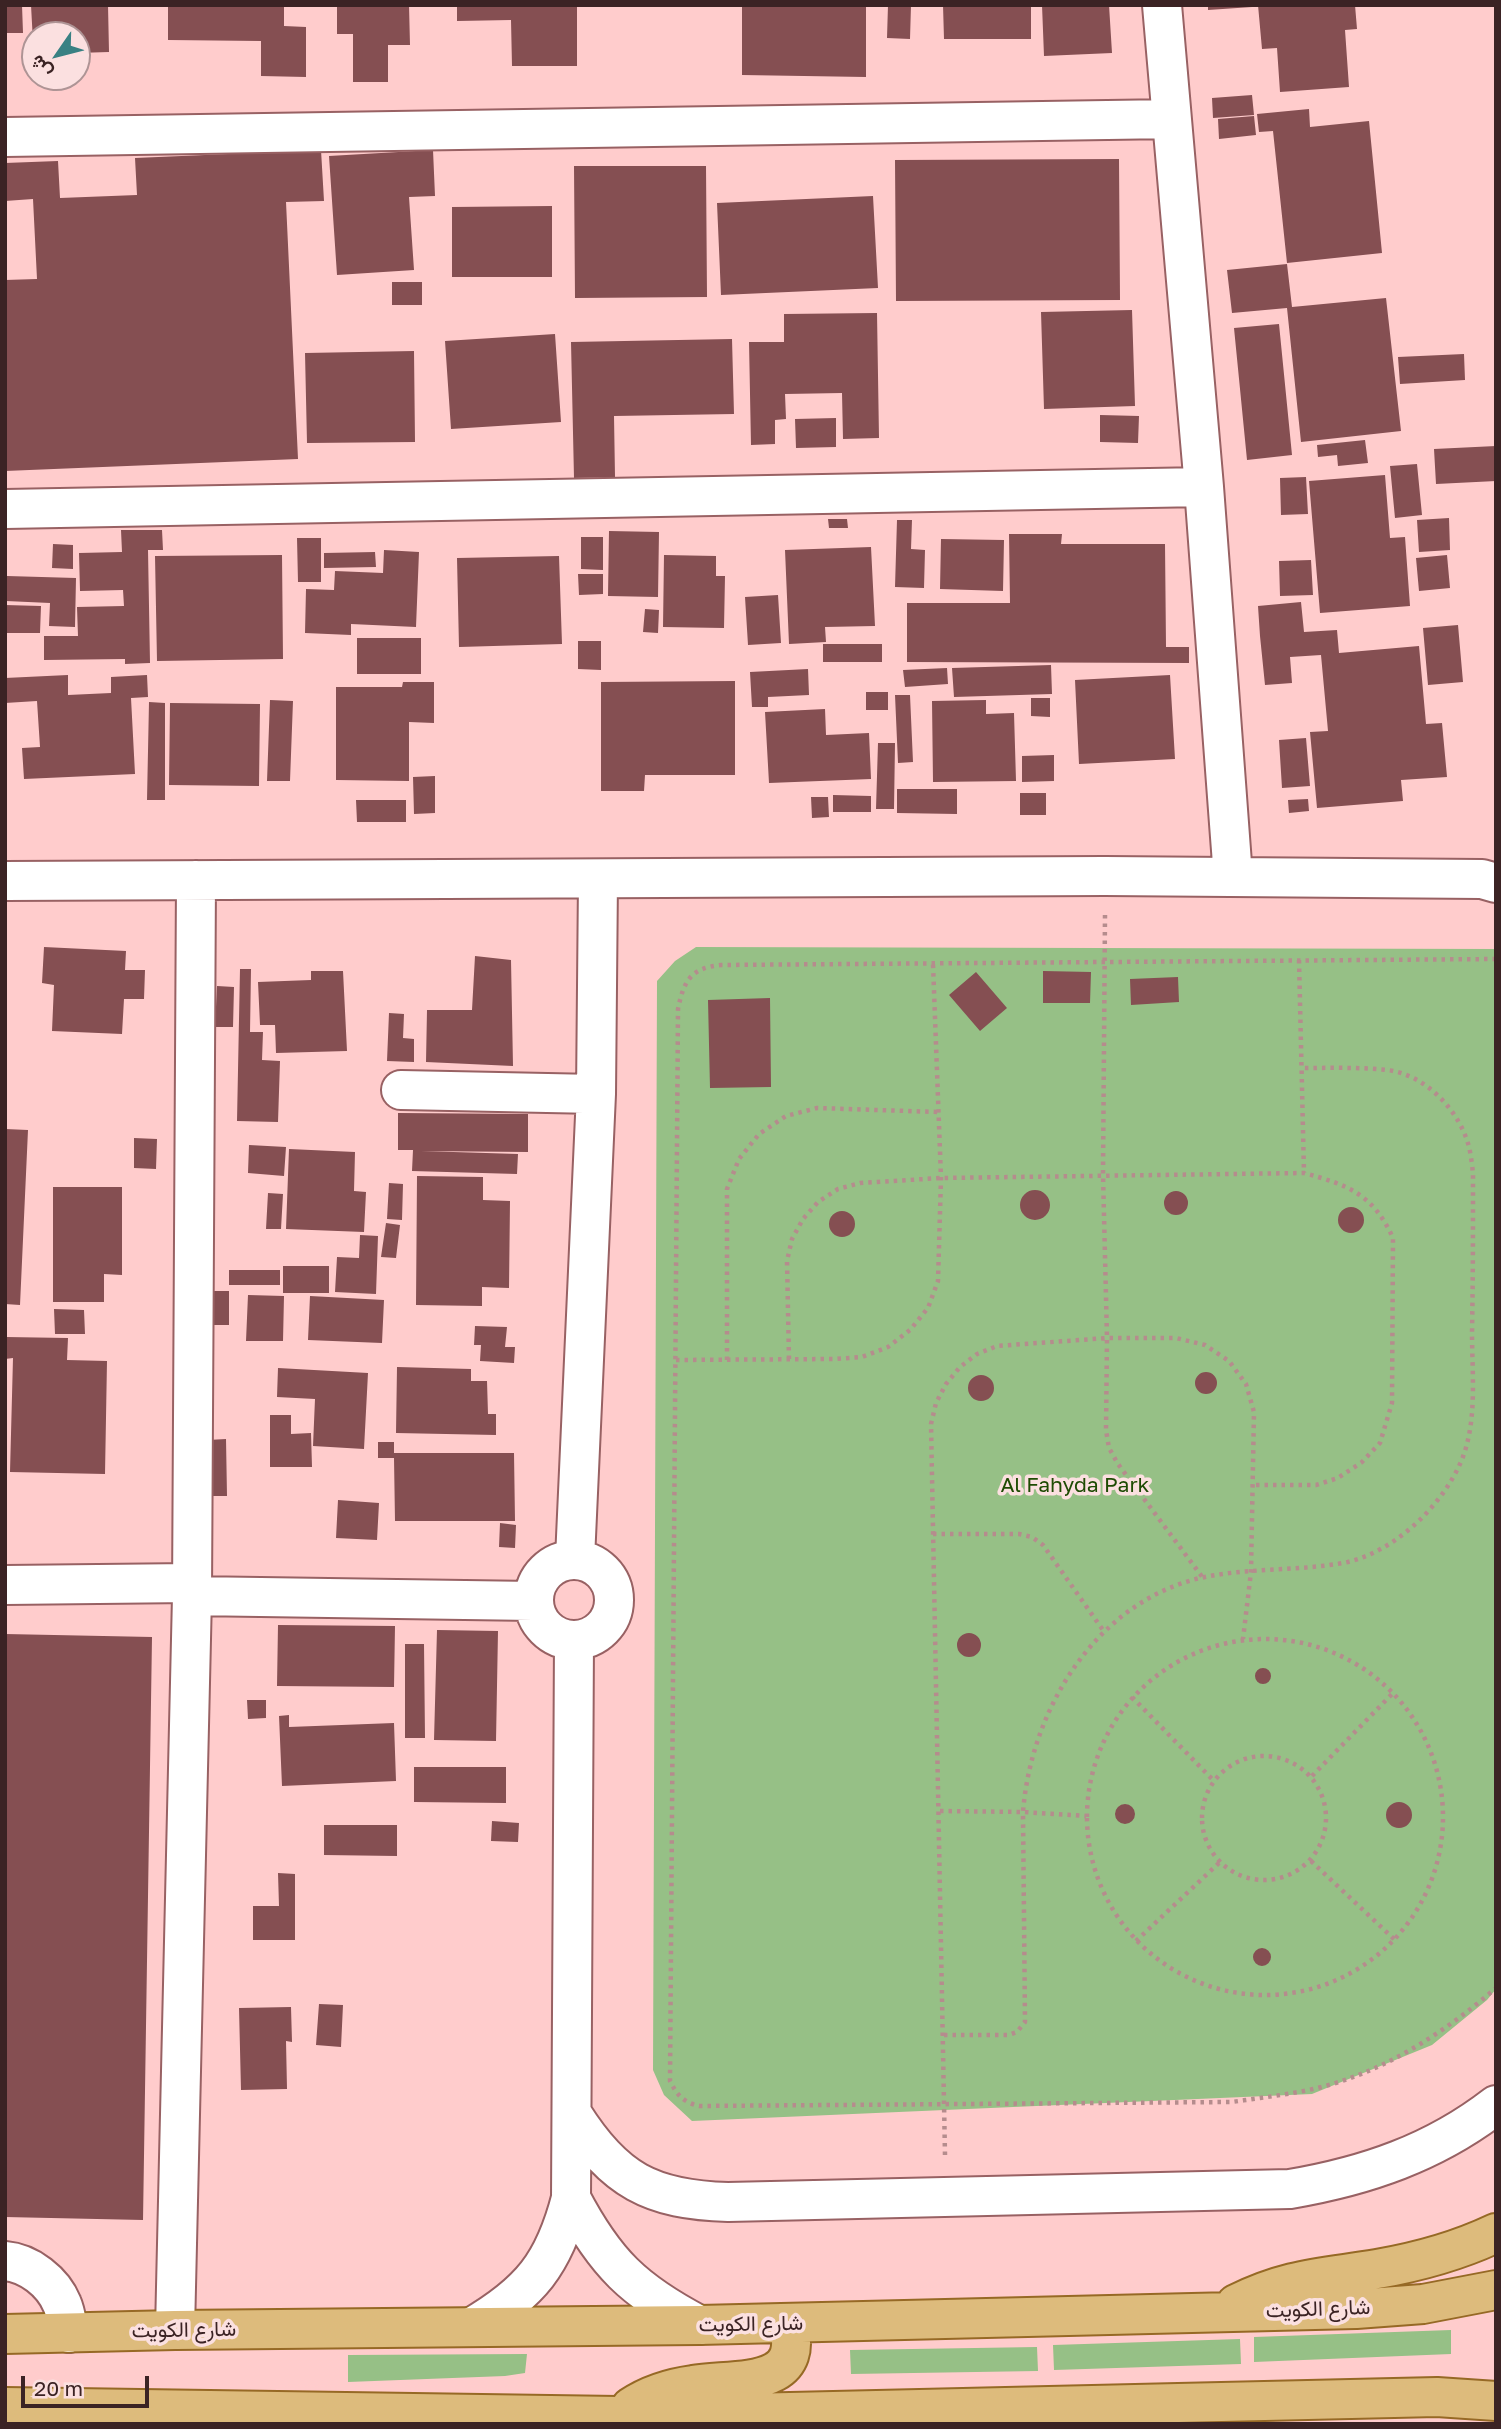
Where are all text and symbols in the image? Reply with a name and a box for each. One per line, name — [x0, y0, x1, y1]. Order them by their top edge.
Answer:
north arrow — [21, 21, 91, 91]
text: ش — [24, 51, 56, 83]
park label: Al Fahyda Park — [1001, 1472, 1149, 1498]
street label: شارع الكويت — [1265, 2295, 1371, 2323]
street label: شارع الكويت — [699, 2310, 803, 2338]
street label: شارع الكويت — [132, 2316, 236, 2344]
scale bar — [24, 2362, 152, 2406]
text: 20 m — [34, 2375, 83, 2401]

